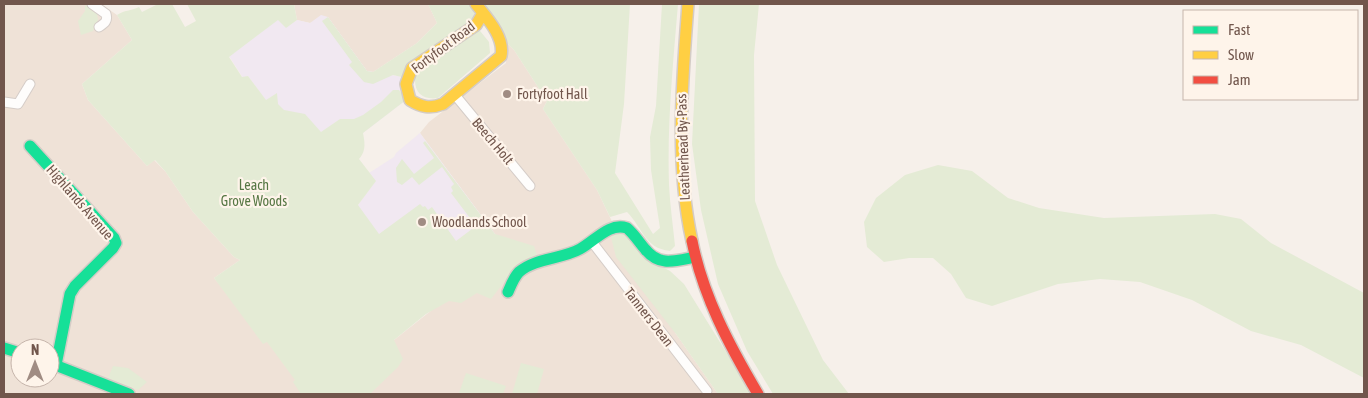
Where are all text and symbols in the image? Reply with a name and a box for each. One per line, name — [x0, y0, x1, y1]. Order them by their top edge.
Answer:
legend — [1183, 10, 1358, 100]
street label: Fortyfoot Road — [408, 18, 478, 76]
text: Fast — [1228, 21, 1250, 38]
text: Slow — [1228, 46, 1254, 63]
text: Jam — [1228, 71, 1251, 88]
place label: Fortyfoot Hall — [517, 86, 588, 102]
marker: Fortyfoot Hall — [501, 88, 513, 100]
street label: Leatherhead By-Pass — [673, 93, 693, 201]
street label: Beech Holt — [469, 115, 517, 167]
street label: Highlands Avenue — [43, 161, 117, 243]
park label: Leach Grove Woods — [221, 177, 287, 209]
place label: Woodlands School — [432, 214, 527, 230]
marker: Woodlands School — [416, 216, 428, 228]
street label: Tanners Dean — [621, 284, 677, 350]
north arrow — [10, 338, 60, 388]
text: N — [31, 342, 39, 358]

